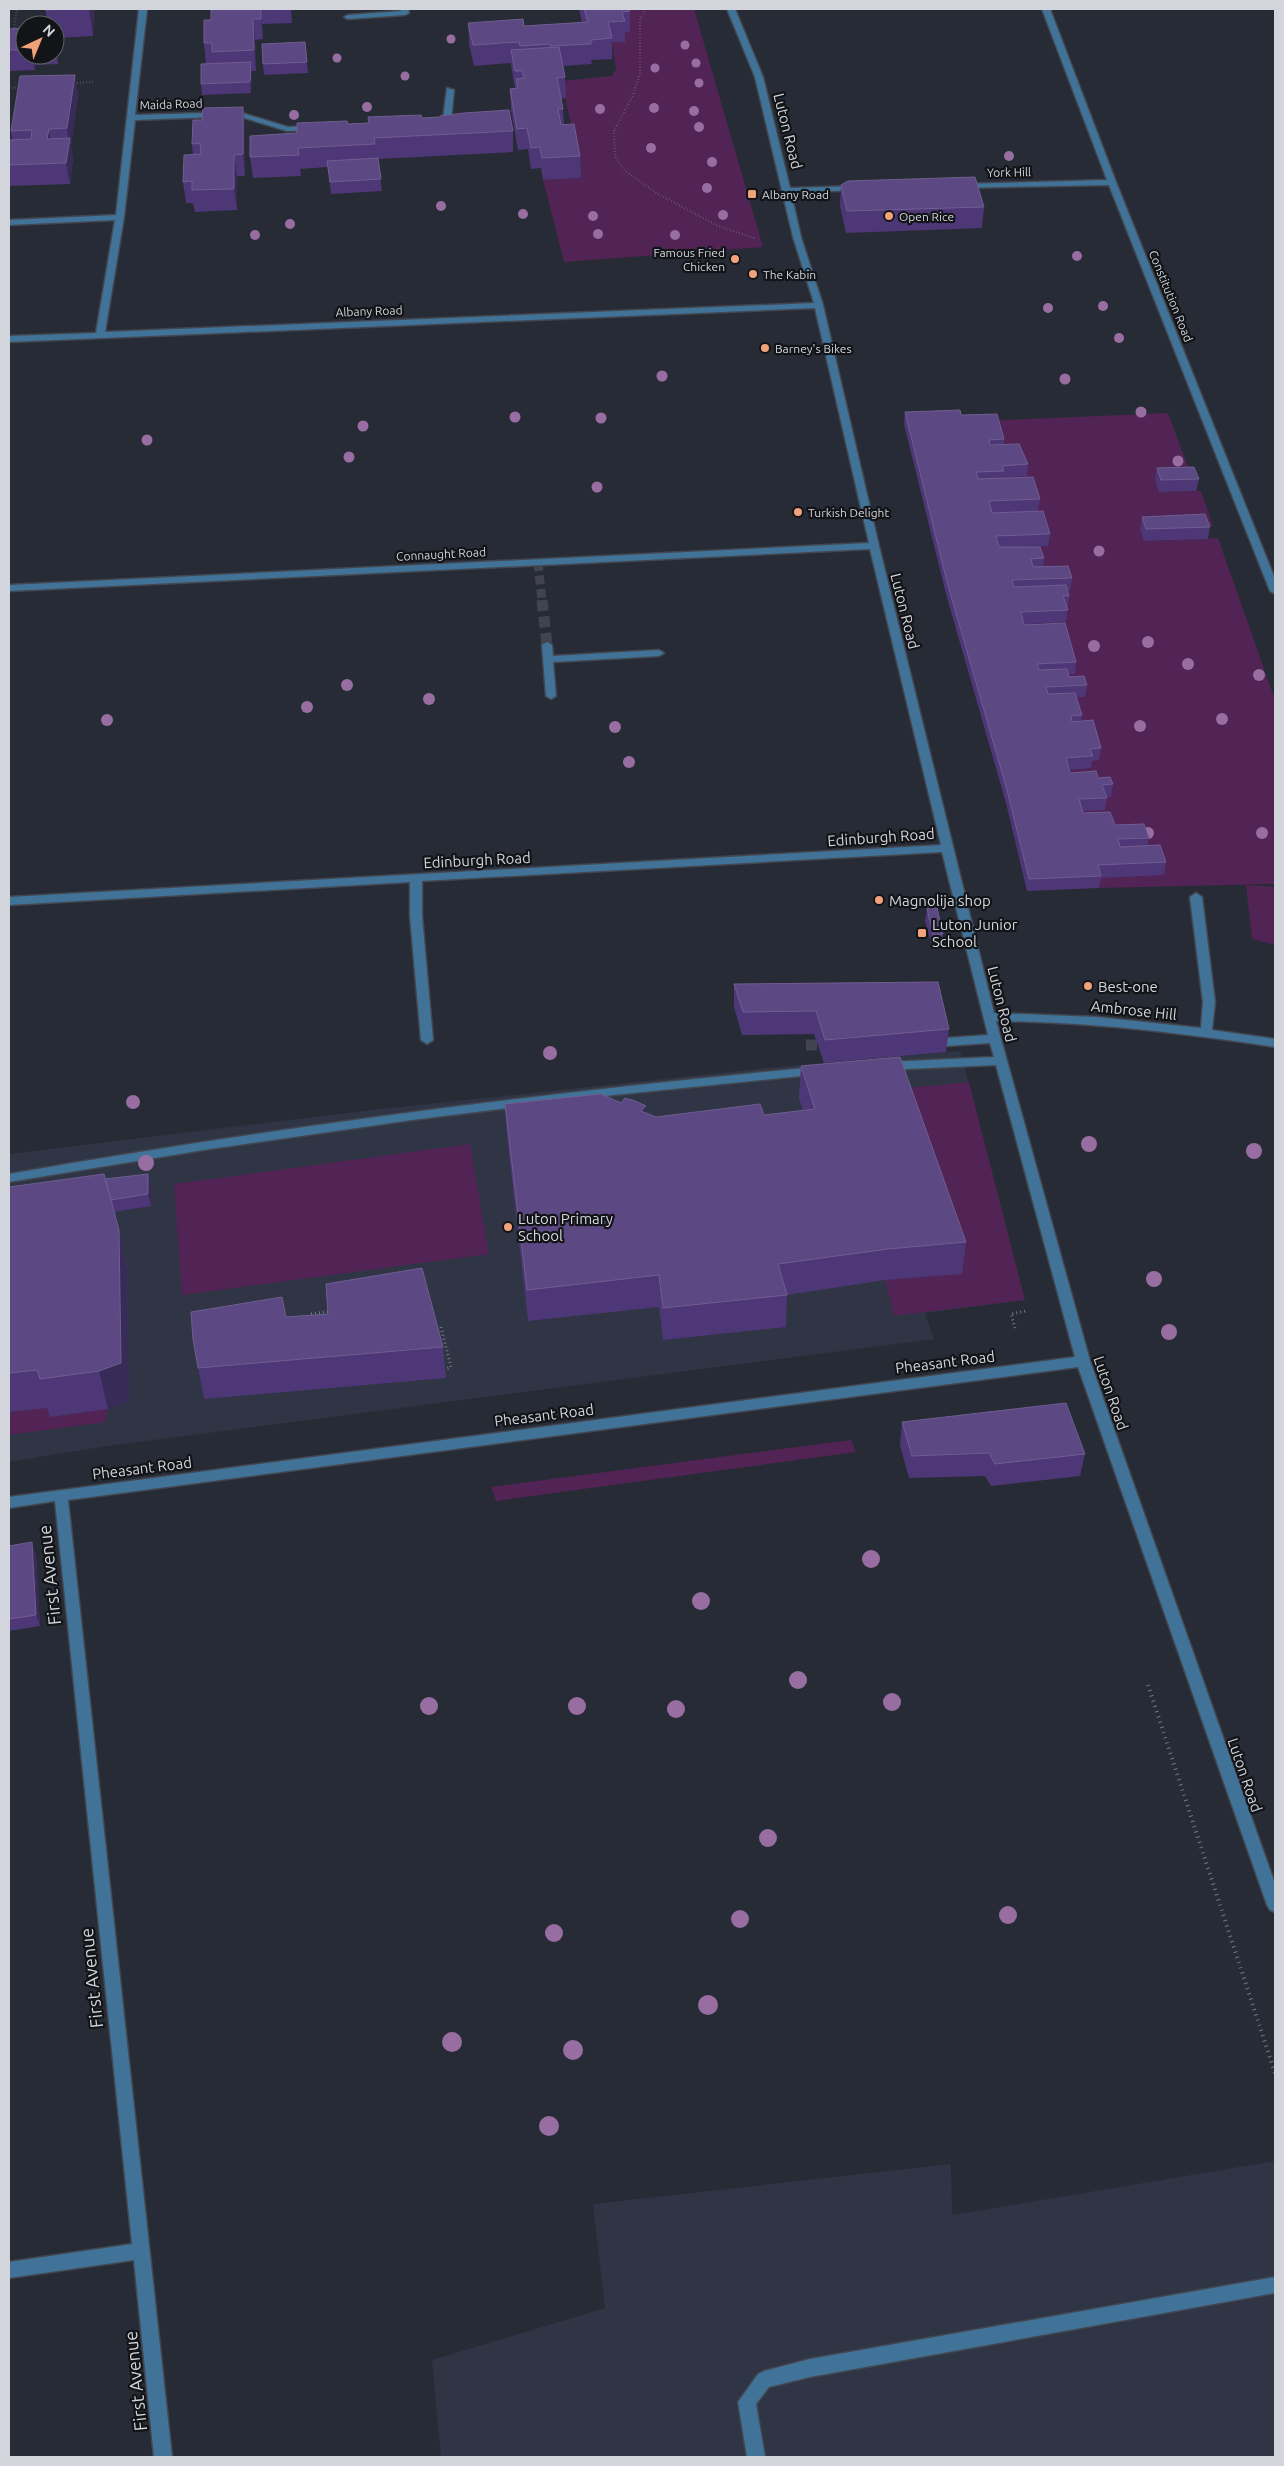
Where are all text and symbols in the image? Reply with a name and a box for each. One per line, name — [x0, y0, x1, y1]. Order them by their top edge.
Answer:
north arrow — [15, 15, 65, 65]
text: N — [40, 21, 58, 40]
street label: Luton Road — [770, 91, 806, 171]
street label: Maida Road — [139, 96, 203, 112]
street label: York Hill — [987, 165, 1031, 179]
marker: Albany Road — [746, 188, 758, 200]
place label: Albany Road — [762, 188, 829, 201]
marker: Open Rice — [883, 210, 895, 222]
place label: Open Rice — [899, 210, 954, 223]
place label: Famous Fried Chicken — [654, 246, 725, 273]
street label: Constitution Road — [1147, 248, 1195, 344]
marker: Famous Fried Chicken — [729, 253, 741, 265]
marker: The Kabin — [747, 268, 759, 280]
place label: The Kabin — [763, 268, 816, 281]
street label: Albany Road — [335, 303, 403, 319]
marker: Barney's Bikes — [759, 342, 771, 354]
place label: Barney's Bikes — [775, 342, 852, 355]
marker: Turkish Delight — [792, 506, 804, 518]
place label: Turkish Delight — [808, 506, 889, 519]
street label: Connaught Road — [396, 545, 486, 563]
street label: Luton Road — [887, 571, 923, 651]
street label: Edinburgh Road — [827, 825, 935, 849]
street label: Edinburgh Road — [423, 849, 531, 871]
place label: Magnolija shop — [889, 892, 991, 909]
marker: Magnolija shop — [873, 894, 885, 906]
place label: Luton Junior School — [932, 916, 1018, 950]
marker: Luton Junior School — [916, 927, 928, 939]
street label: Luton Road — [984, 964, 1020, 1044]
place label: Best-one — [1098, 978, 1158, 995]
marker: Best-one — [1082, 980, 1094, 992]
street label: Ambrose Hill — [1090, 997, 1178, 1023]
place label: Luton Primary School — [518, 1210, 613, 1244]
marker: Luton Primary School — [502, 1221, 514, 1233]
street label: Pheasant Road — [894, 1347, 996, 1377]
street label: Luton Road — [1090, 1354, 1132, 1432]
street label: Pheasant Road — [493, 1400, 595, 1430]
street label: Pheasant Road — [91, 1453, 193, 1483]
street label: First Avenue — [34, 1524, 64, 1626]
street label: Luton Road — [1224, 1736, 1266, 1814]
street label: First Avenue — [76, 1927, 106, 2029]
street label: First Avenue — [120, 2330, 150, 2432]

